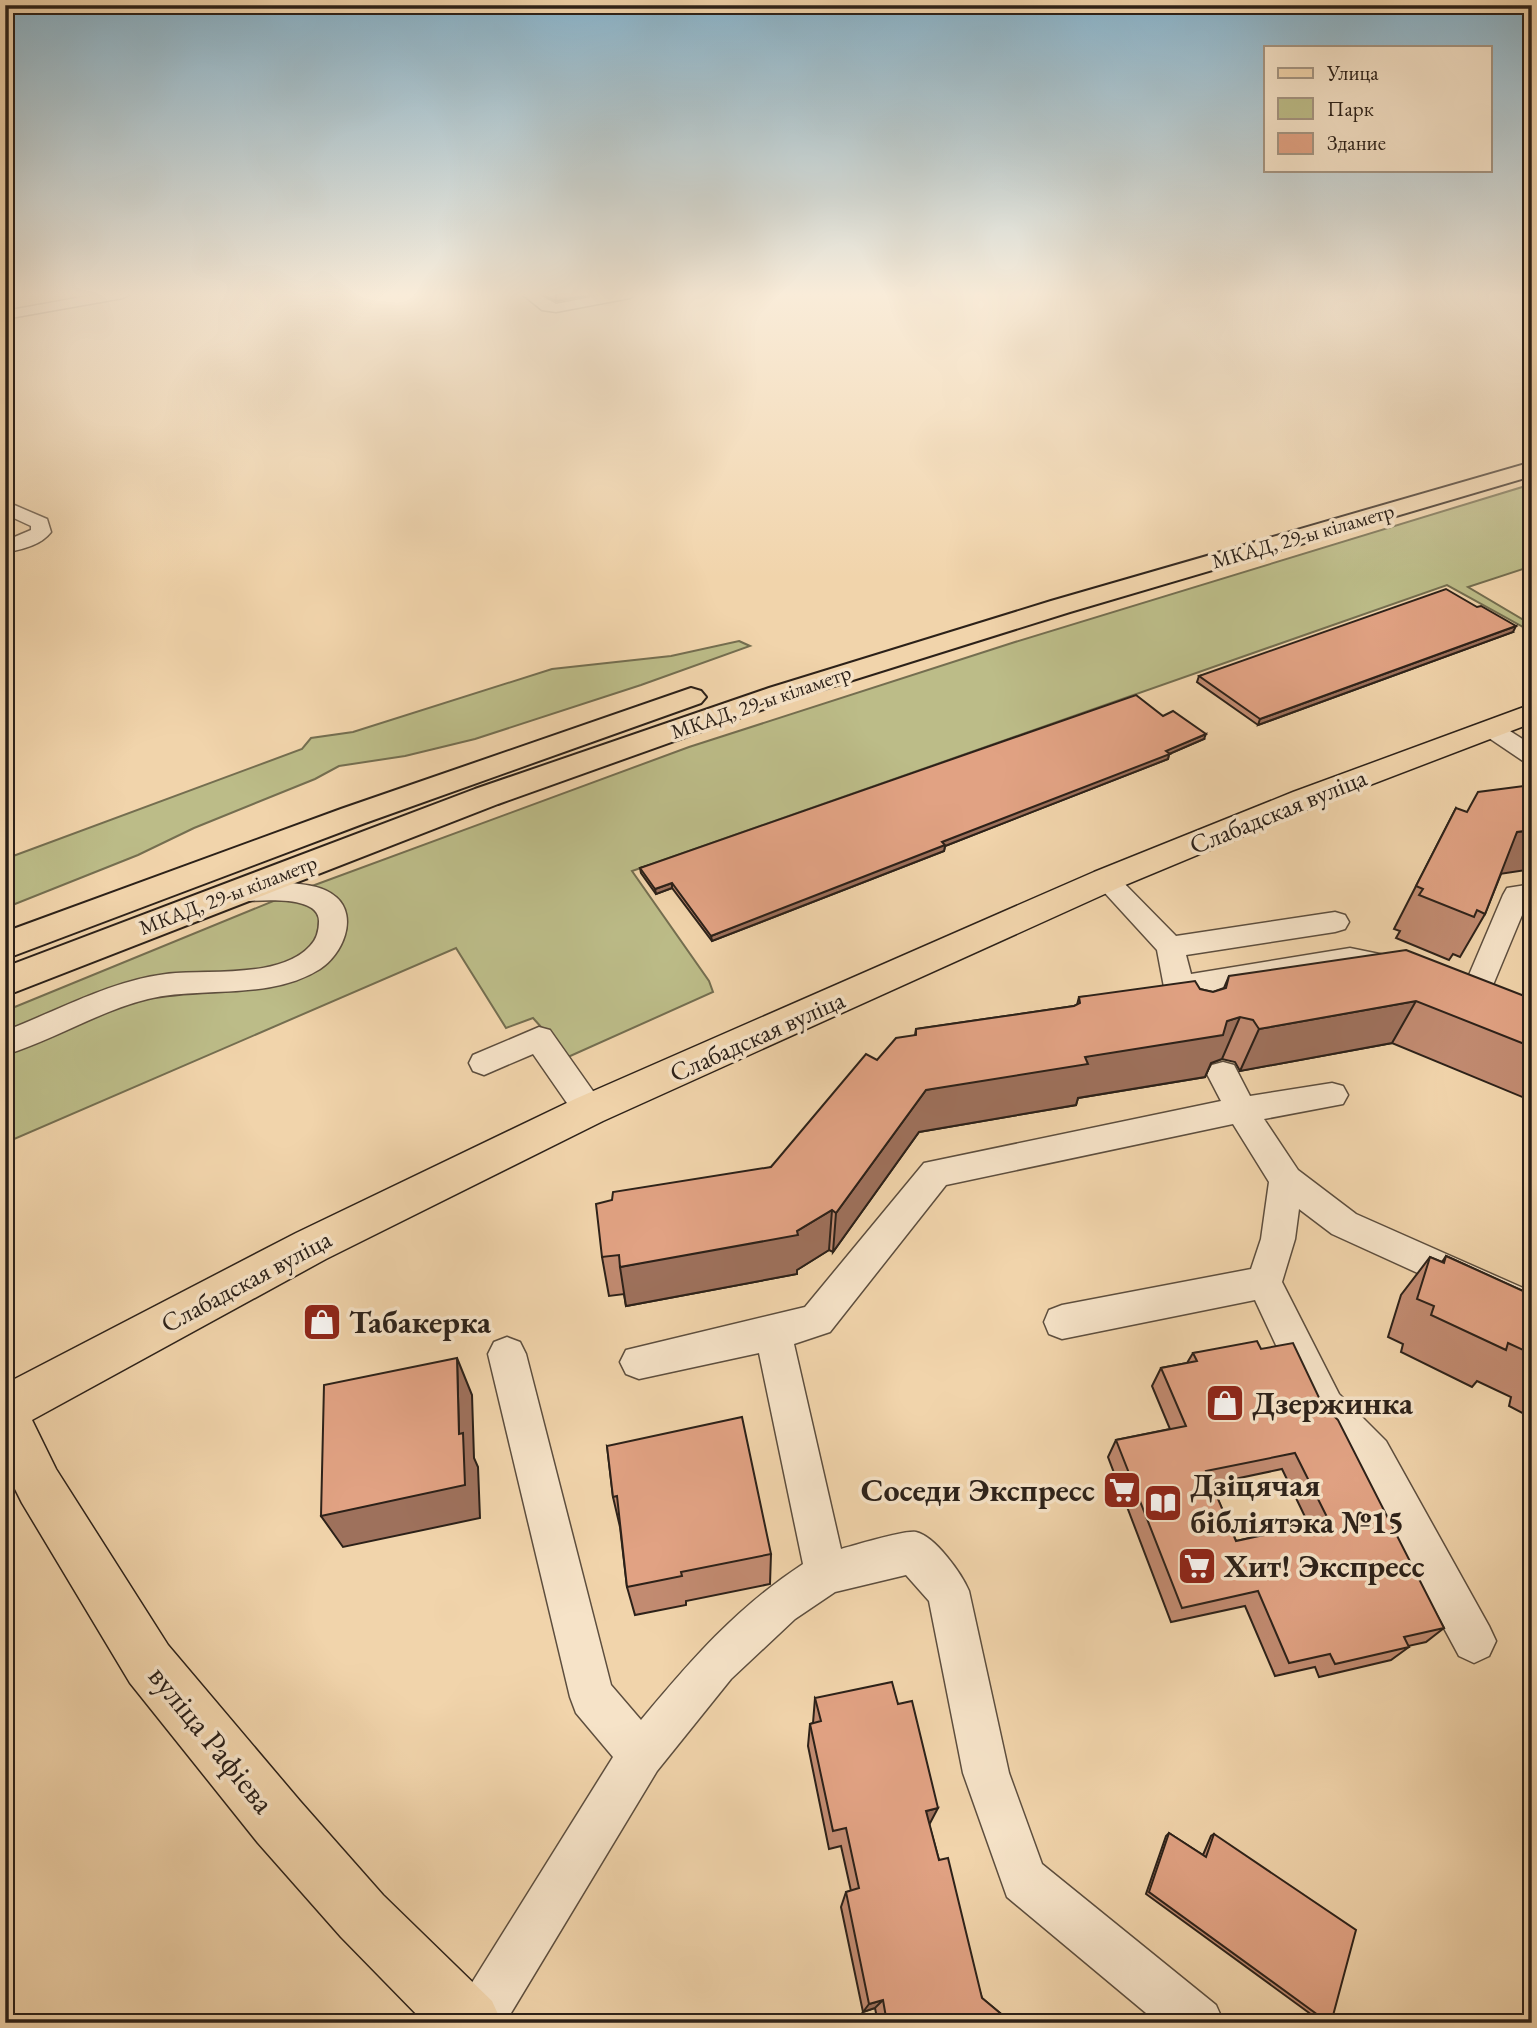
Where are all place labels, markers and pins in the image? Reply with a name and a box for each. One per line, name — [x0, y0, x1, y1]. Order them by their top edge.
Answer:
shop icon: Табакерка — [301, 1301, 343, 1343]
place label: Табакерка — [349, 1301, 492, 1343]
shop icon: Дзержинка — [1204, 1382, 1246, 1424]
place label: Дзержинка — [1252, 1382, 1414, 1424]
place label: Дзіцячая бібліятэка №15 — [1190, 1464, 1404, 1543]
place label: Соседи Экспресс — [861, 1469, 1095, 1511]
supermarket icon: Соседи Экспресс — [1101, 1469, 1143, 1511]
library icon: Дзіцячая бібліятэка №15 — [1142, 1482, 1184, 1524]
supermarket icon: Хит! Экспресс — [1176, 1545, 1218, 1587]
place label: Хит! Экспресс — [1223, 1545, 1425, 1587]

